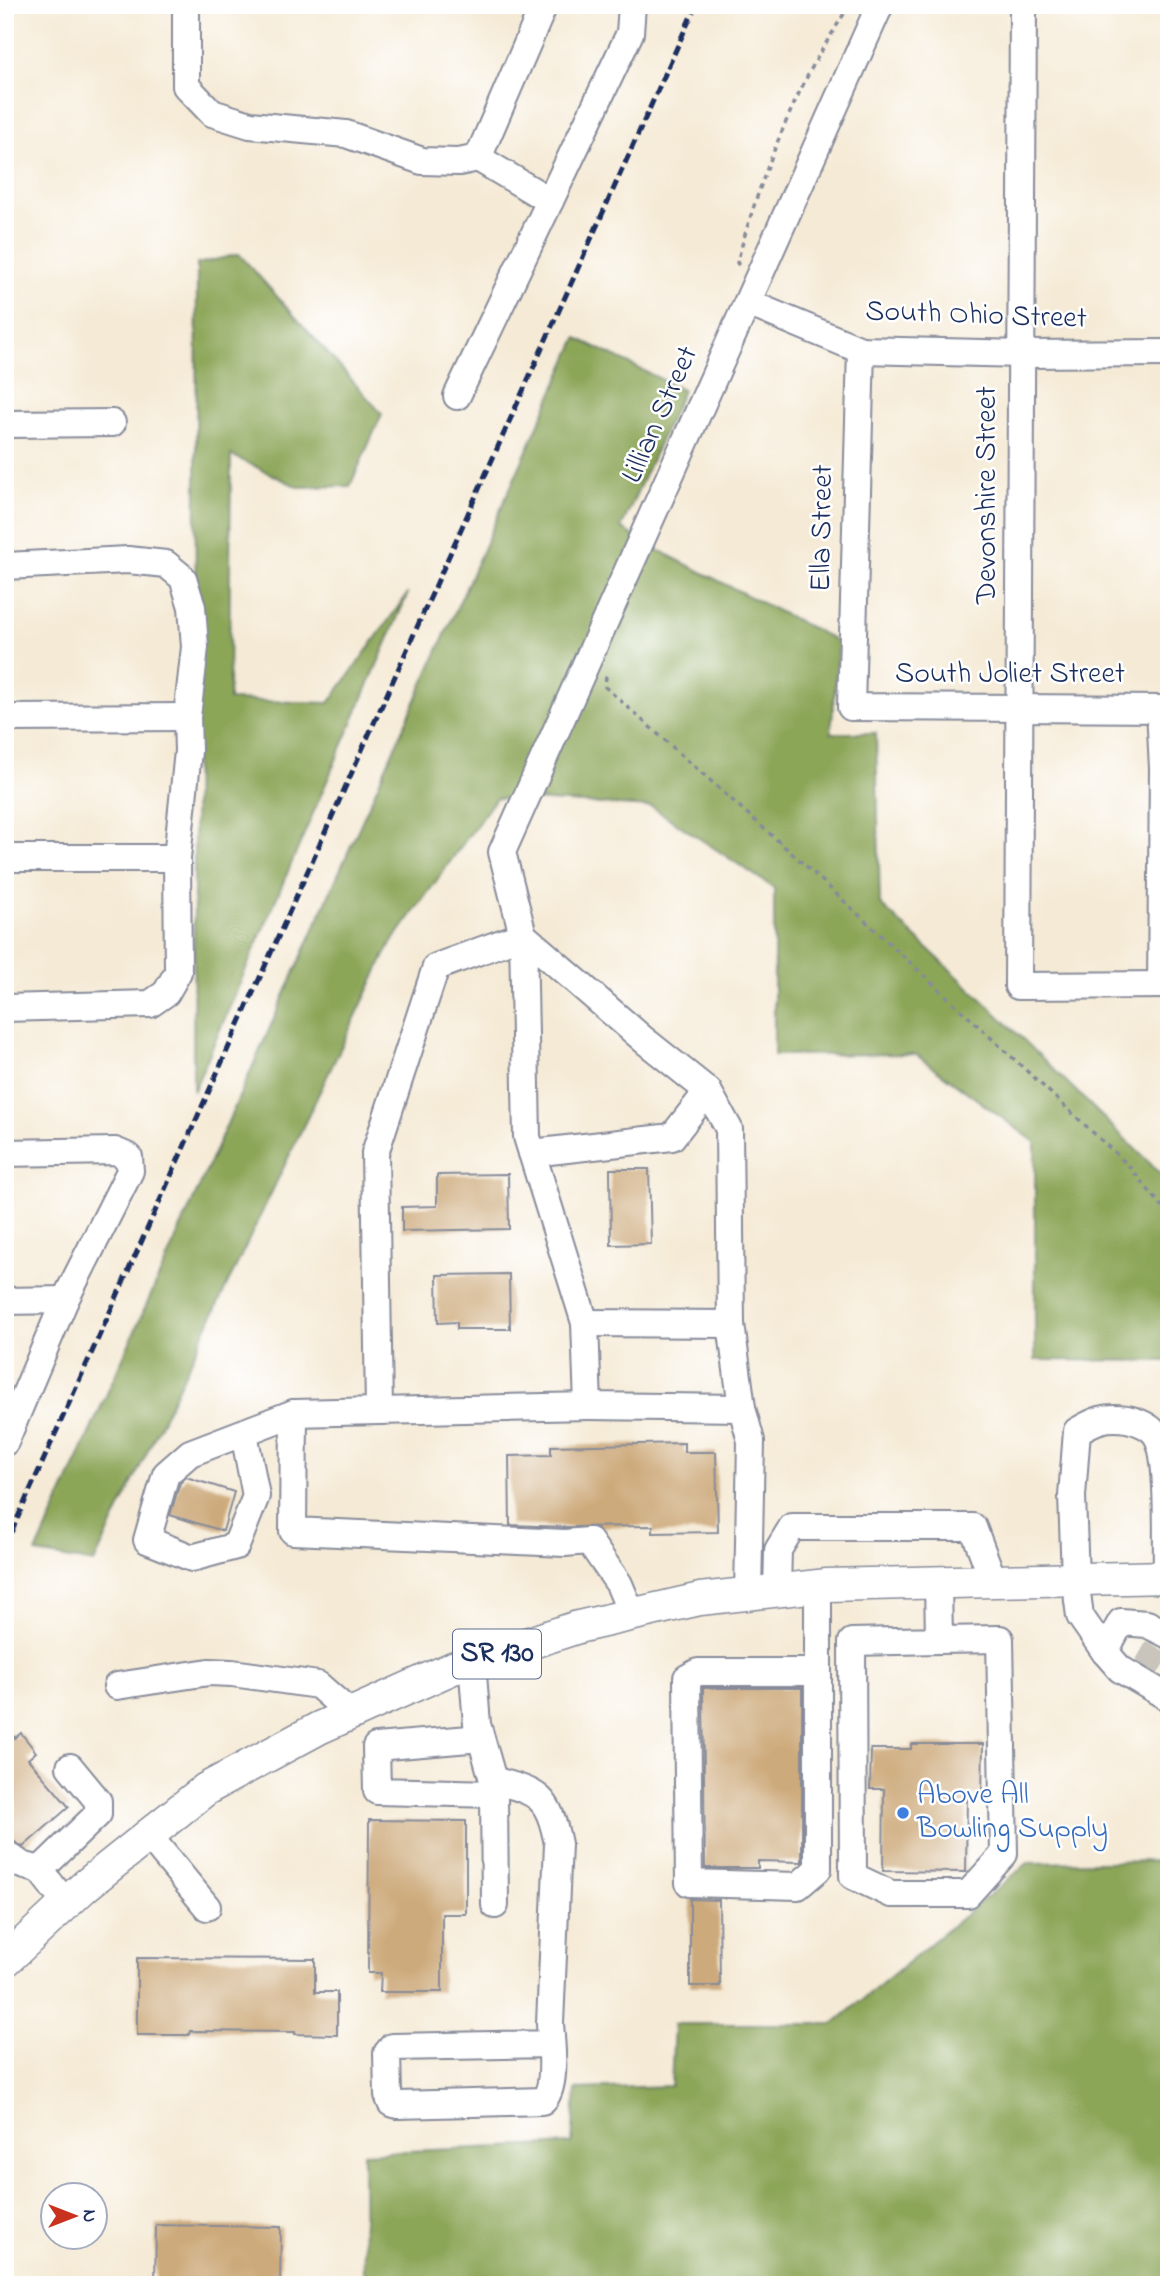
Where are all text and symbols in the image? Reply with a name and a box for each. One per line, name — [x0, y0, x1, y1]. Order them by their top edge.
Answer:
street label: South Ohio Street — [864, 290, 1088, 342]
street label: Lillian Street — [611, 339, 711, 491]
street label: Devonshire Street — [966, 386, 1010, 605]
street label: Ella Street — [800, 464, 846, 592]
street label: South Joliet Street — [895, 653, 1125, 697]
road number: SR 130 — [453, 1630, 541, 1678]
place label: Above All Bowling Supply — [916, 1774, 1108, 1852]
marker: Above All Bowling Supply — [895, 1805, 911, 1821]
north arrow — [38, 2182, 108, 2252]
text: N — [75, 2210, 102, 2223]

